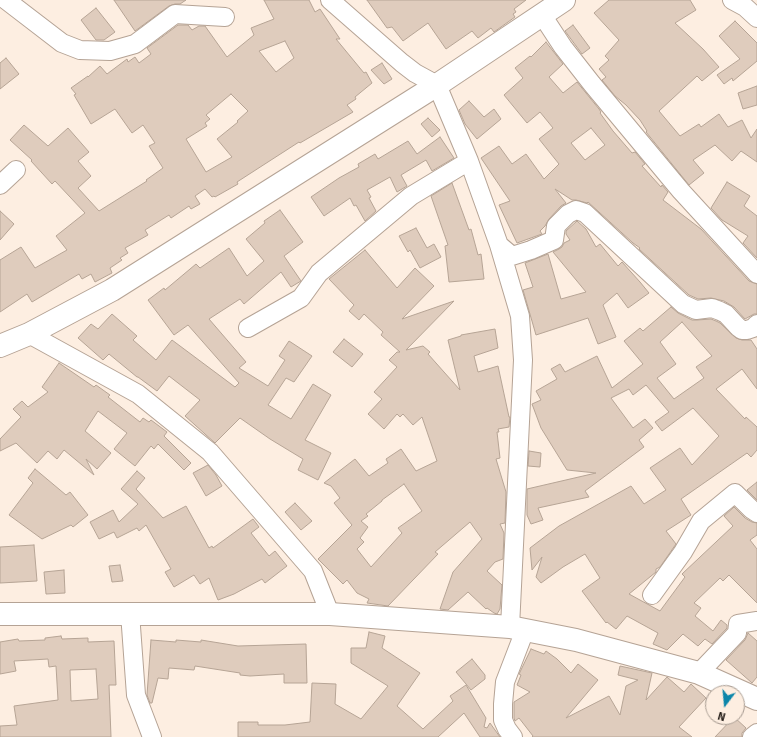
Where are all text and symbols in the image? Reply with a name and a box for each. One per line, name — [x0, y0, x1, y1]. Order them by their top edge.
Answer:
north arrow — [705, 685, 745, 725]
text: N — [716, 709, 727, 723]

